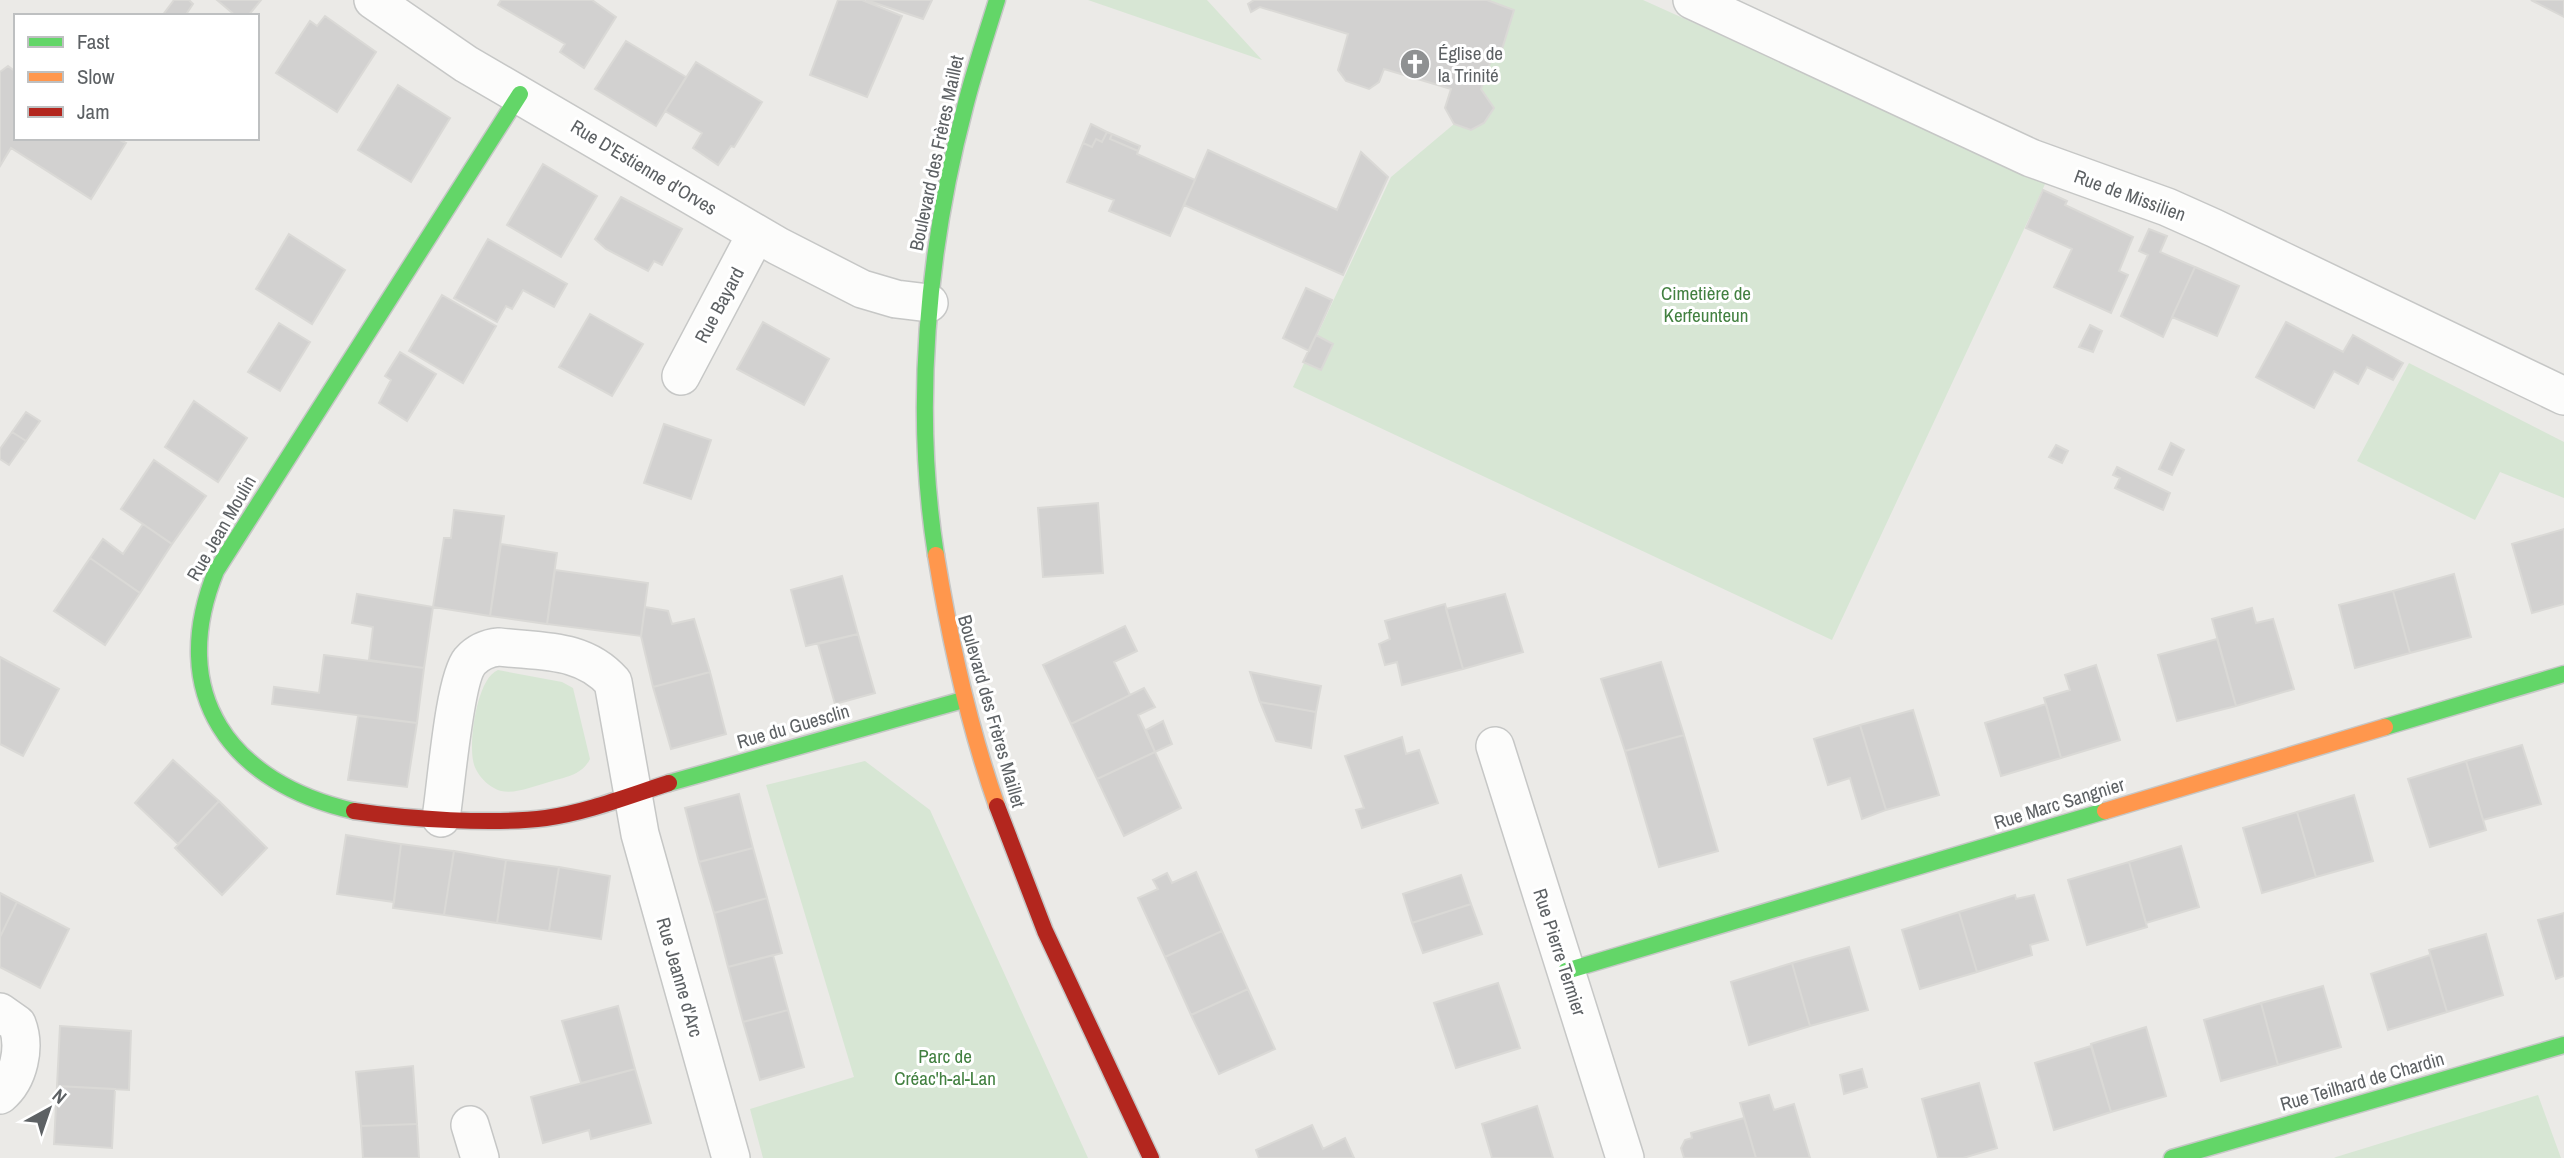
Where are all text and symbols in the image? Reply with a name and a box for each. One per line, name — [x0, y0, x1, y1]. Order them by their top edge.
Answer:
legend — [14, 14, 259, 140]
text: Fast — [77, 27, 110, 56]
place label: Église de la Trinité — [1438, 40, 1503, 88]
church icon: Église de la Trinité — [1398, 47, 1432, 81]
street label: Boulevard des Frères Maillet — [903, 52, 970, 253]
text: Slow — [77, 62, 115, 91]
text: Jam — [77, 97, 110, 126]
street label: Rue D'Estienne d'Orves — [566, 113, 722, 221]
street label: Rue de Missilien — [2071, 163, 2189, 227]
street label: Rue Bayard — [688, 263, 750, 347]
park label: Cimetière de Kerfeunteun — [1661, 280, 1751, 328]
street label: Rue Jean Moulin — [180, 470, 262, 586]
street label: Boulevard des Frères Maillet — [952, 612, 1032, 811]
street label: Rue du Guesclin — [734, 698, 852, 754]
street label: Rue Marc Sangnier — [1991, 771, 2128, 835]
street label: Rue Pierre Termier — [1527, 885, 1593, 1020]
street label: Rue Jeanne d'Arc — [651, 914, 710, 1040]
park label: Parc de Créac'h-al-Lan — [894, 1043, 996, 1091]
street label: Rue Teilhard de Chardin — [2277, 1045, 2447, 1117]
north arrow — [14, 1074, 84, 1144]
text: N — [47, 1082, 73, 1110]

